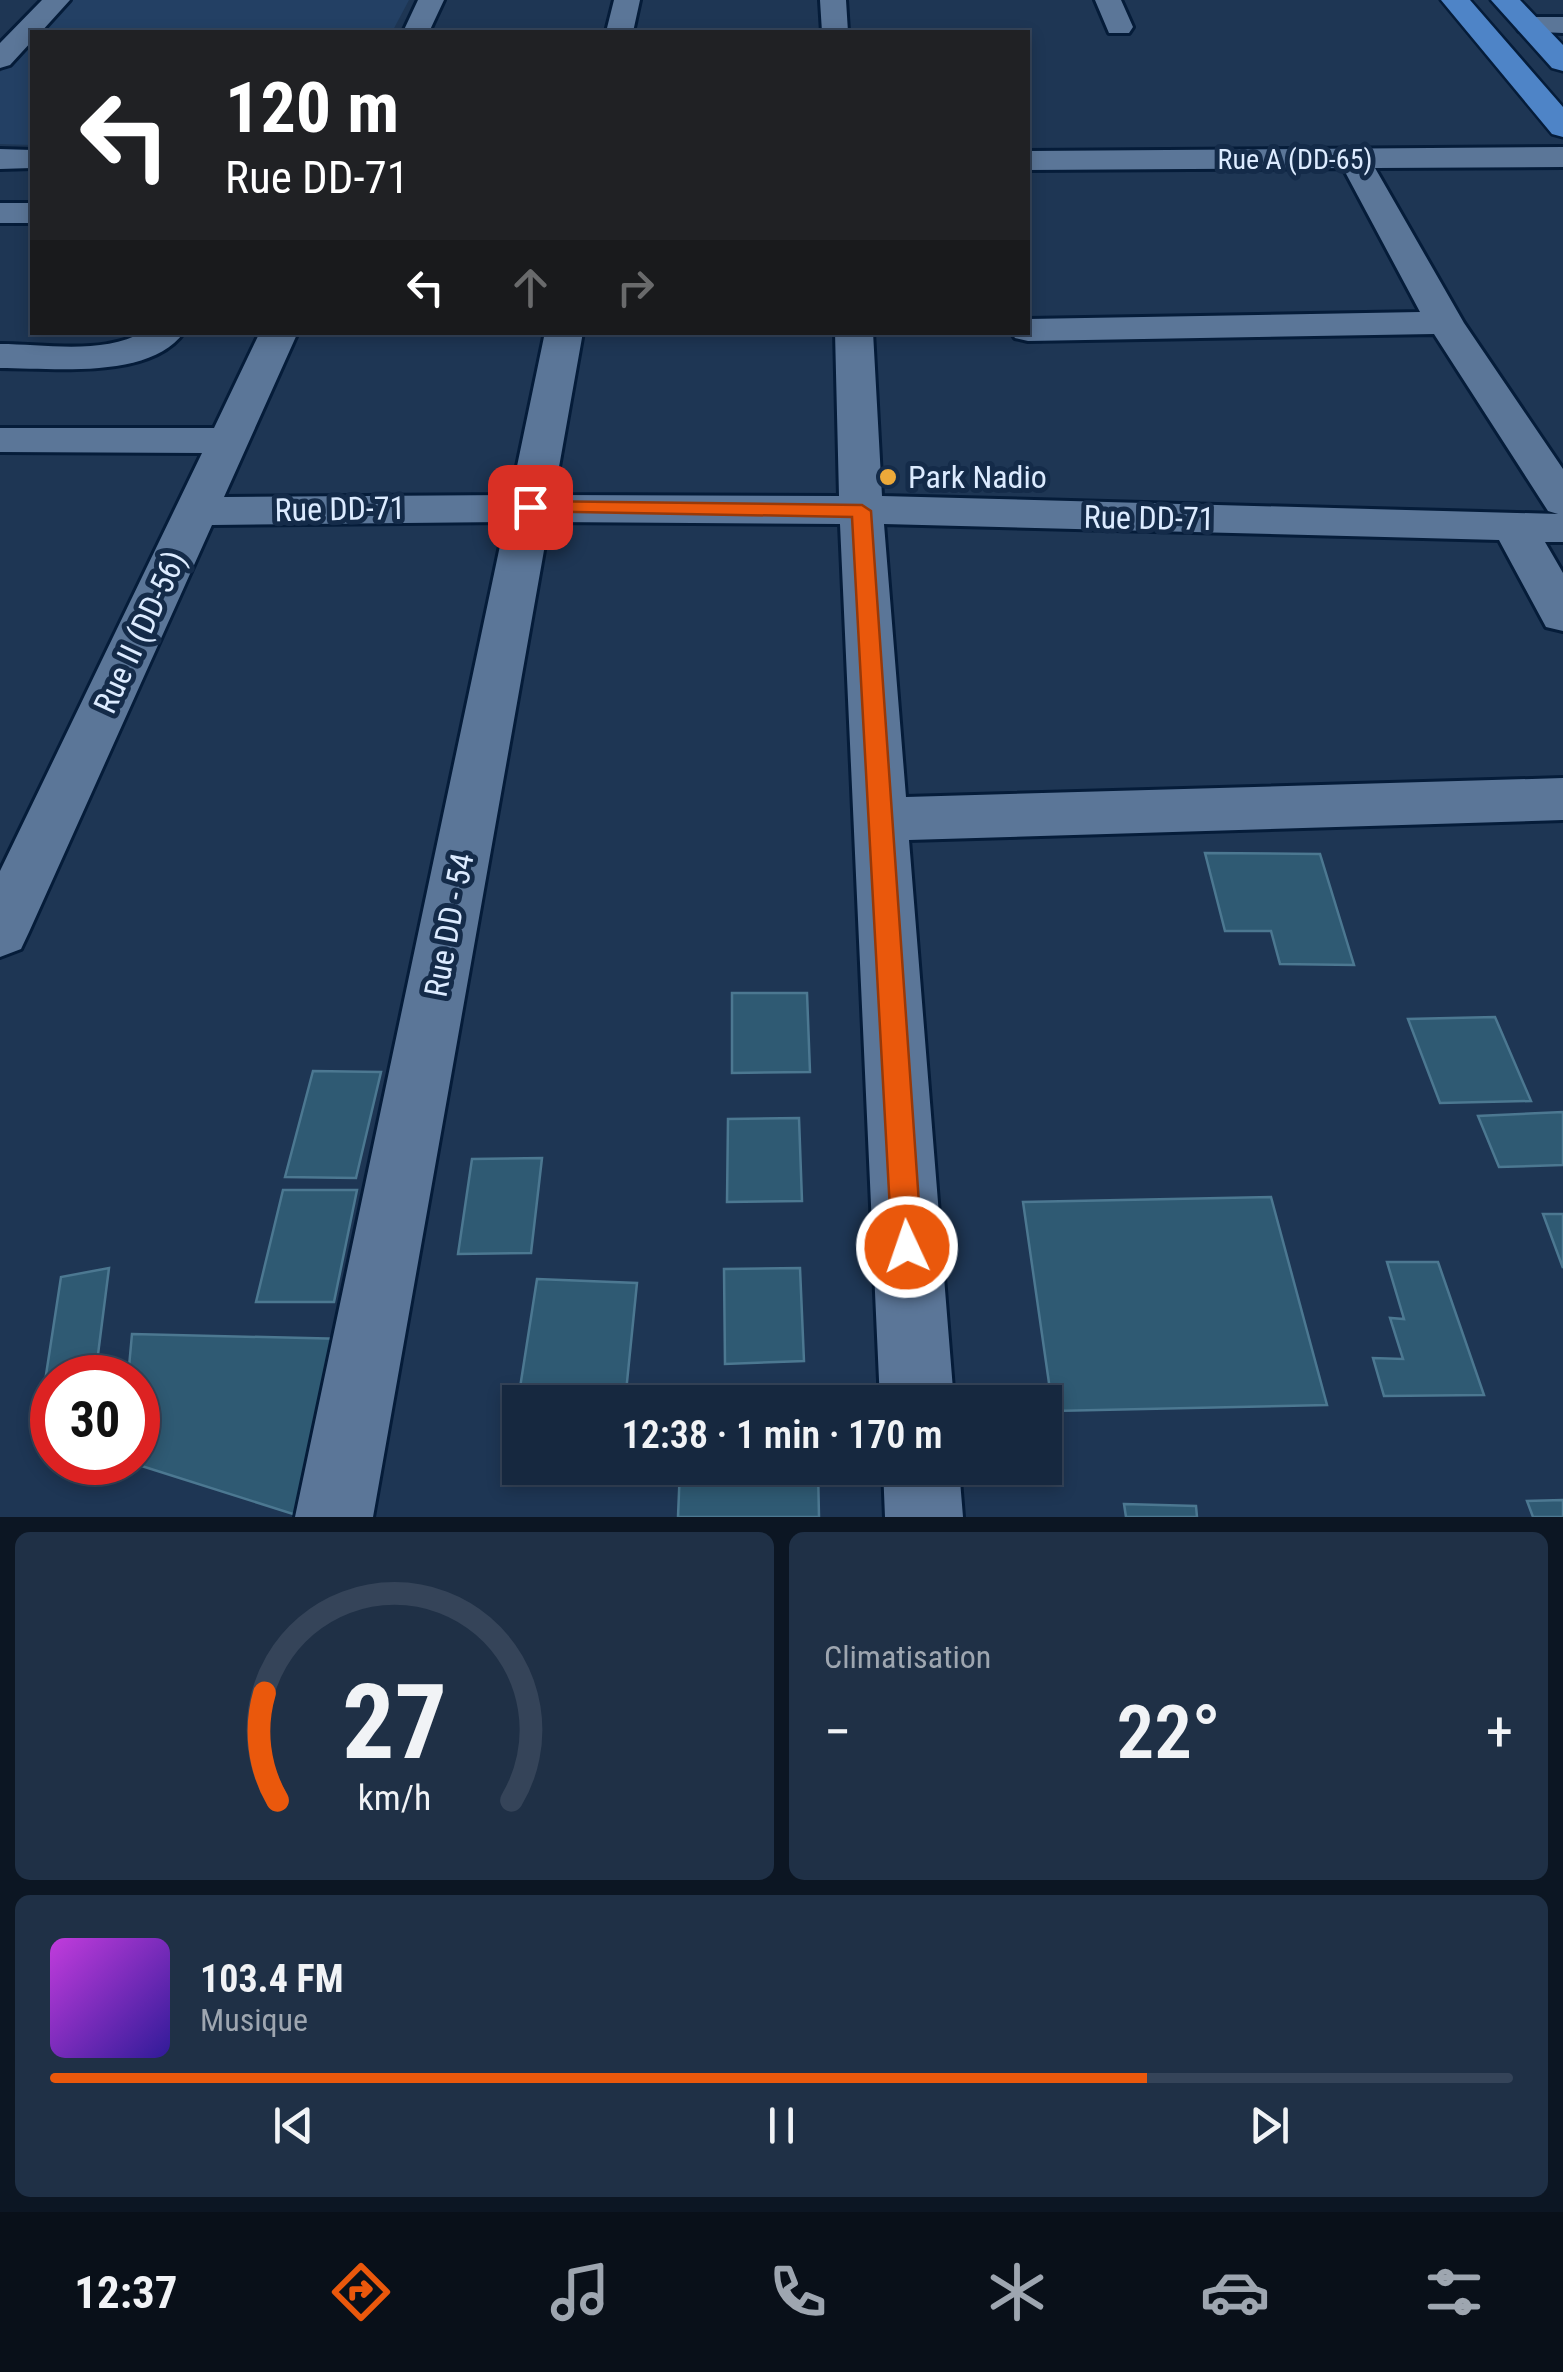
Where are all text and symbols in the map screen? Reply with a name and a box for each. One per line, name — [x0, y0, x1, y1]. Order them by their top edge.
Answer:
text: 120 m — [225, 67, 399, 149]
icon: left — [60, 70, 190, 200]
street label: Rue A (DD-65) — [1218, 143, 1372, 176]
text: Rue DD-71 — [225, 151, 409, 204]
icon: left — [398, 260, 453, 315]
icon: ahead — [503, 260, 558, 315]
icon: right — [608, 260, 663, 315]
place label: Park Nadio — [908, 458, 1047, 496]
pin — [488, 465, 573, 550]
marker: Park Nadio — [877, 466, 899, 488]
icon: arrive — [503, 480, 558, 535]
street label: Rue DD-71 — [274, 489, 406, 529]
street label: Rue DD-71 — [1083, 498, 1215, 538]
street label: Rue II (DD-56) — [86, 545, 194, 719]
street label: Rue DD - 54 — [416, 850, 482, 1000]
position arrow — [855, 1195, 959, 1299]
speed limit sign: 30 — [30, 1355, 160, 1485]
text: 12:38 · 1 min · 170 m — [622, 1413, 942, 1457]
text: Climatisation — [824, 1638, 991, 1676]
text: 27 — [342, 1662, 447, 1783]
text: 22° — [1116, 1688, 1221, 1776]
text: − — [824, 1700, 852, 1764]
text: + — [1486, 1700, 1513, 1764]
text: km/h — [358, 1777, 431, 1819]
text: 103.4 FM — [200, 1957, 344, 2001]
text: Musique — [200, 2001, 308, 2039]
icon: previous — [266, 2098, 321, 2153]
icon: pause — [754, 2098, 809, 2153]
icon: next — [1242, 2098, 1297, 2153]
icon: directions — [326, 2257, 396, 2327]
icon: music — [545, 2257, 615, 2327]
icon: phone — [763, 2257, 833, 2327]
icon: climate — [982, 2257, 1052, 2327]
icon: car — [1200, 2257, 1270, 2327]
icon: filters — [1419, 2257, 1489, 2327]
text: 12:37 — [74, 2266, 178, 2319]

